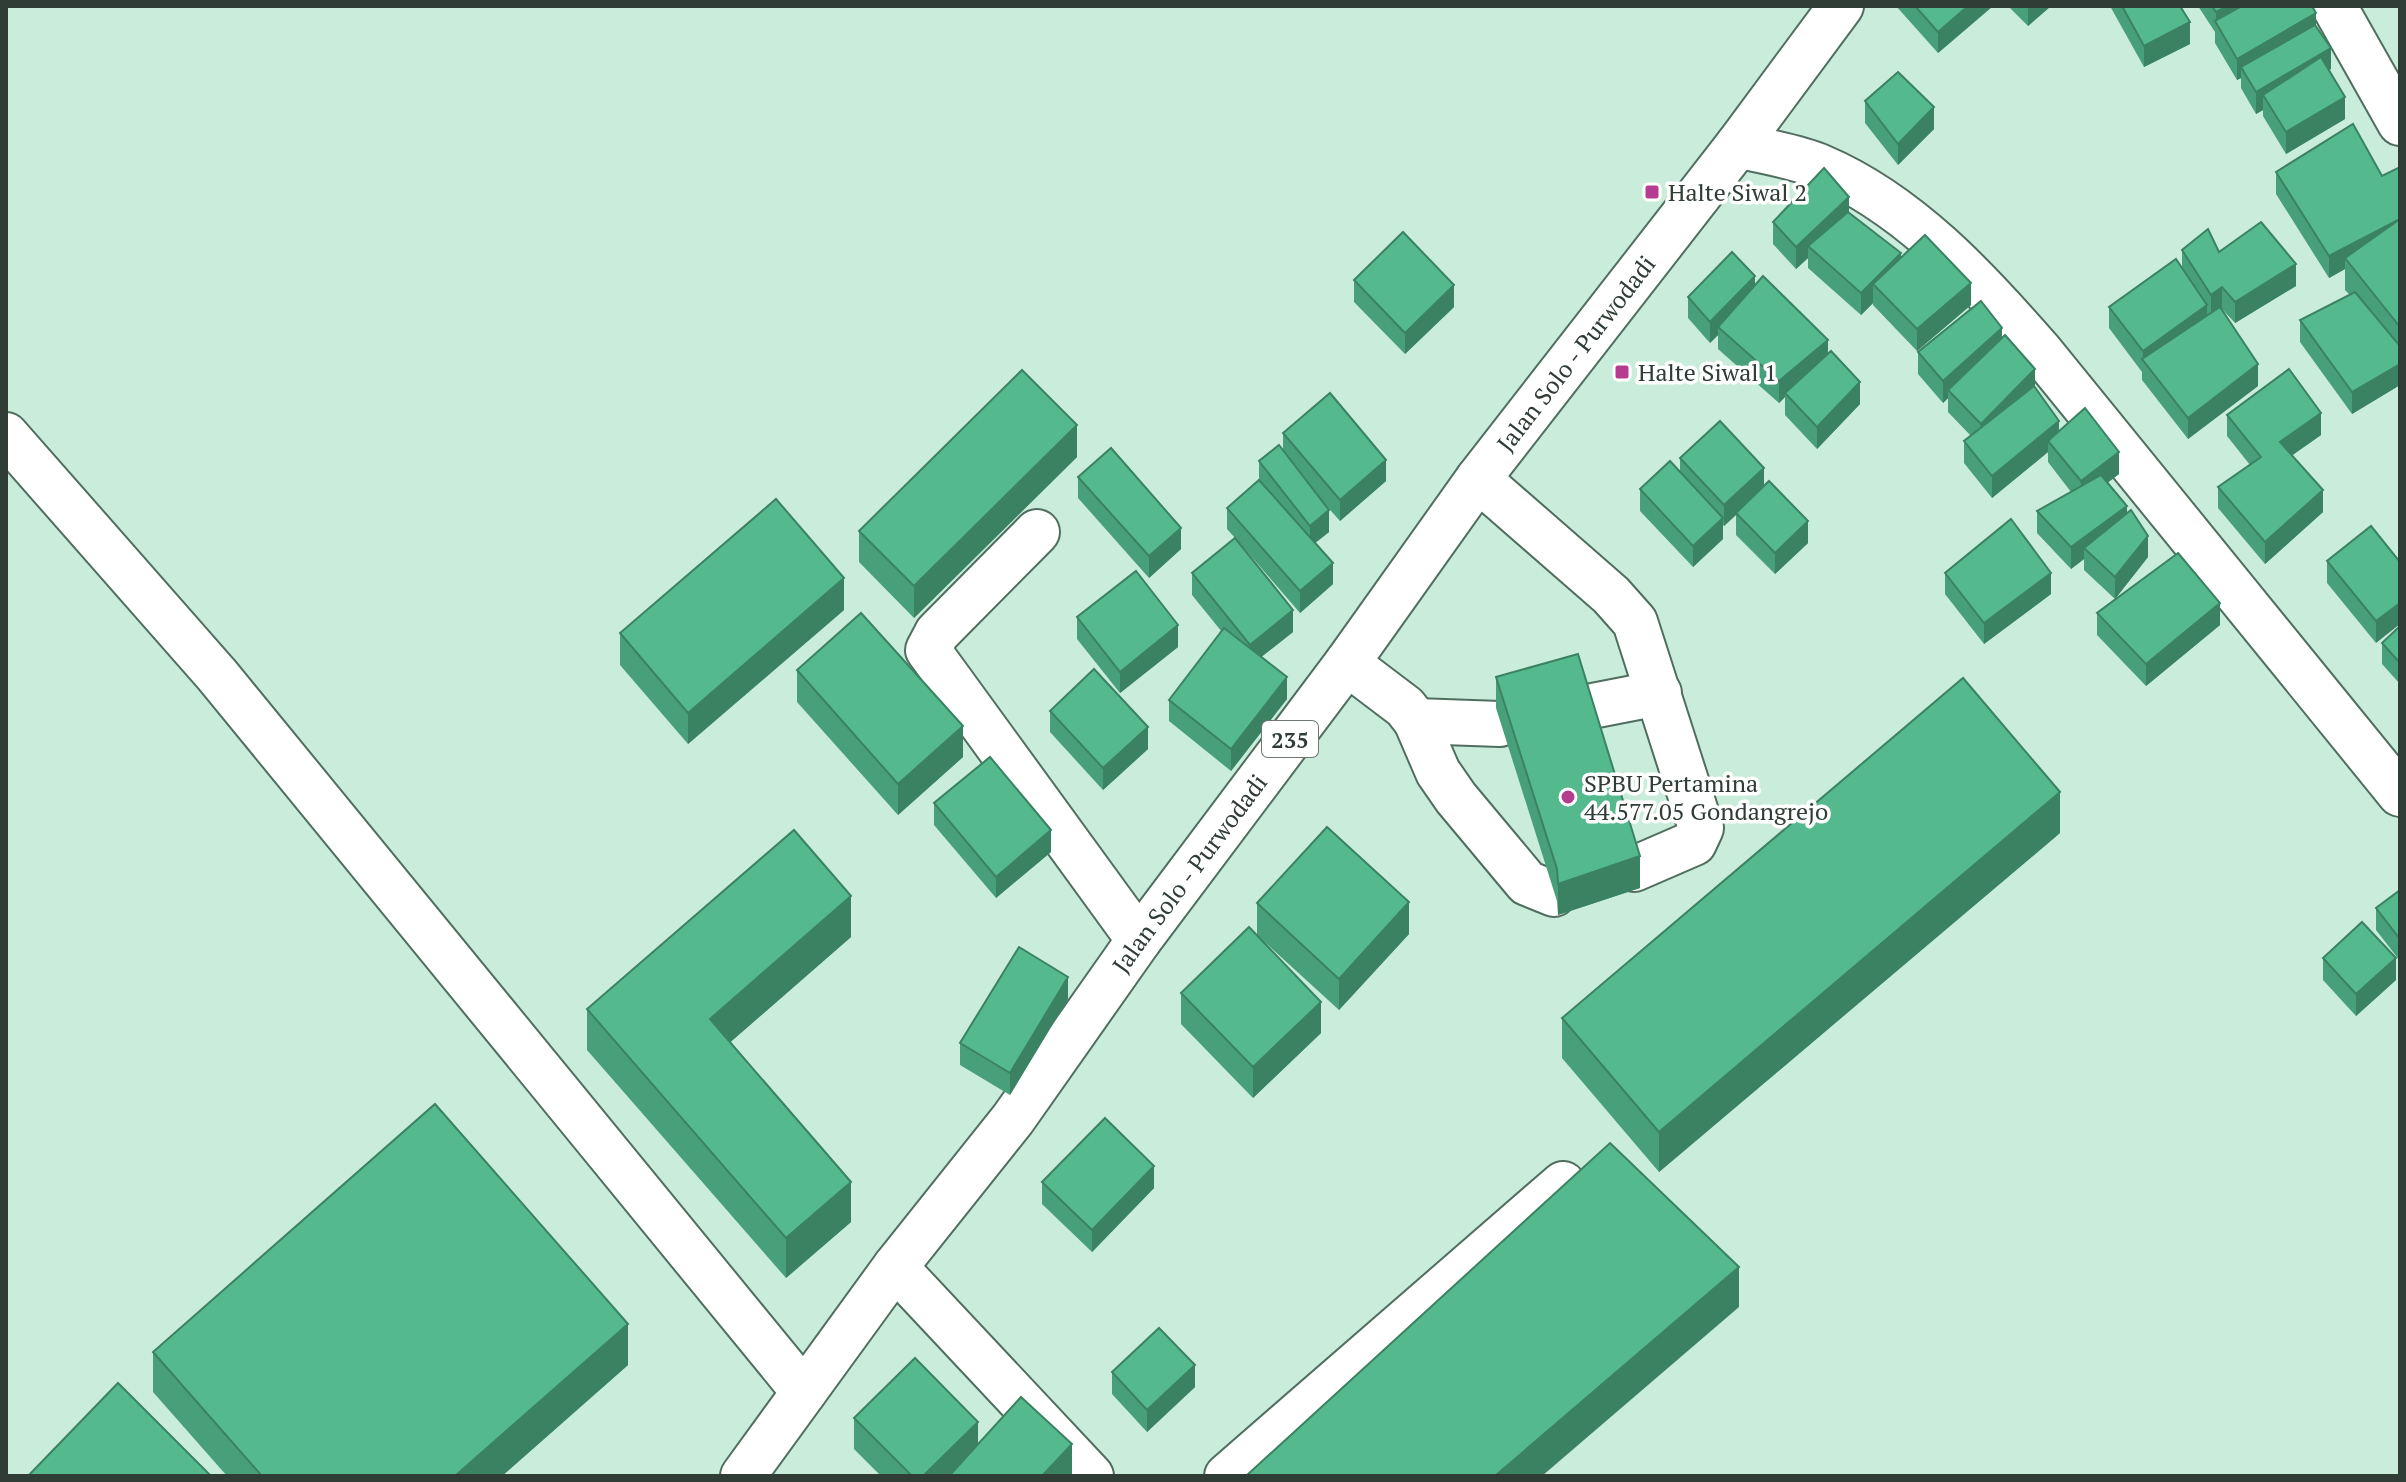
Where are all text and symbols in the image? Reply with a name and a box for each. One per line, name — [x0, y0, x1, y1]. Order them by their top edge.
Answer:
place label: Halte Siwal 2 — [1668, 176, 1807, 208]
marker: Halte Siwal 2 — [1643, 183, 1661, 201]
street label: Jalan Solo - Purwodadi — [1489, 249, 1662, 458]
place label: Halte Siwal 1 — [1638, 356, 1777, 388]
marker: Halte Siwal 1 — [1613, 363, 1631, 381]
road number: 235 — [1262, 721, 1318, 757]
place label: SPBU Pertamina 44.577.05 Gondangrejo — [1584, 767, 1828, 827]
street label: Jalan Solo - Purwodadi — [1105, 768, 1274, 979]
marker: SPBU Pertamina 44.577.05 Gondangrejo — [1559, 788, 1577, 806]

